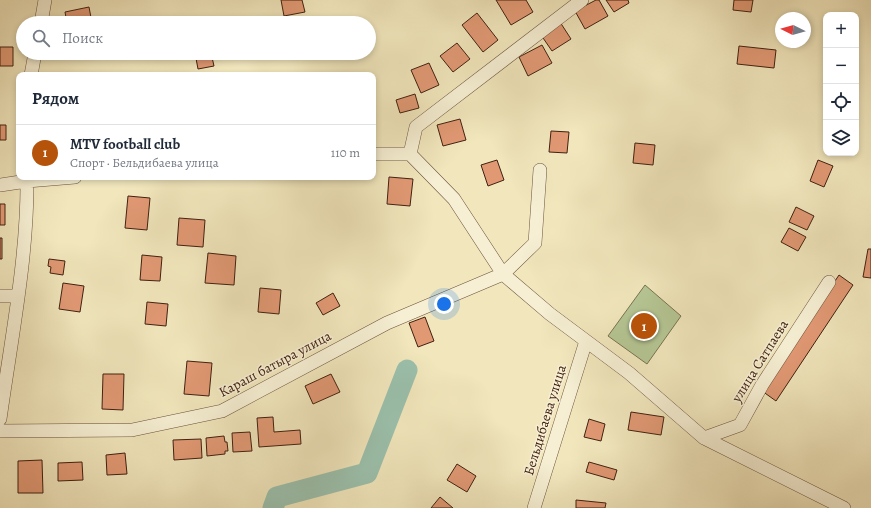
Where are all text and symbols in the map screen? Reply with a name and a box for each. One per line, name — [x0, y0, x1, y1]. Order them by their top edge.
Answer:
north arrow — [775, 12, 811, 48]
map controls — [823, 12, 859, 156]
button: + — [823, 12, 859, 48]
search box — [16, 16, 376, 60]
icon: search — [30, 27, 52, 49]
text: Поиск — [62, 28, 103, 48]
button: − — [823, 48, 859, 84]
button: locate — [823, 84, 859, 120]
text: Рядом — [32, 87, 79, 110]
button: layers — [823, 120, 859, 156]
text: MTV football club — [70, 134, 180, 154]
text: 1 — [43, 144, 47, 161]
text: 110 m — [331, 144, 360, 161]
text: Спорт · Бельдибаева улица — [70, 154, 219, 171]
your location — [434, 294, 454, 314]
pin: 1 — [631, 311, 657, 341]
street label: улица Сатпаева — [727, 316, 793, 407]
street label: Караш батыра улица — [215, 326, 335, 402]
street label: Бельдибаева улица — [519, 362, 571, 478]

